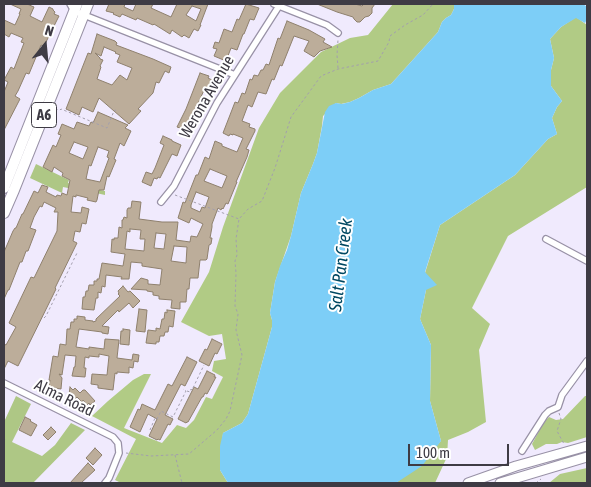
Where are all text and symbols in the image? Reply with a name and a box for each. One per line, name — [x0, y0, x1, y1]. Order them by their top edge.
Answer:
north arrow — [20, 20, 70, 70]
text: N — [43, 22, 56, 40]
street label: Werona Avenue — [176, 52, 238, 142]
road number: A6 — [32, 102, 56, 128]
water label: Salt Pan Creek — [325, 217, 357, 313]
street label: Alma Road — [31, 375, 97, 421]
scale bar — [411, 434, 512, 466]
text: 100 m — [416, 444, 450, 461]

